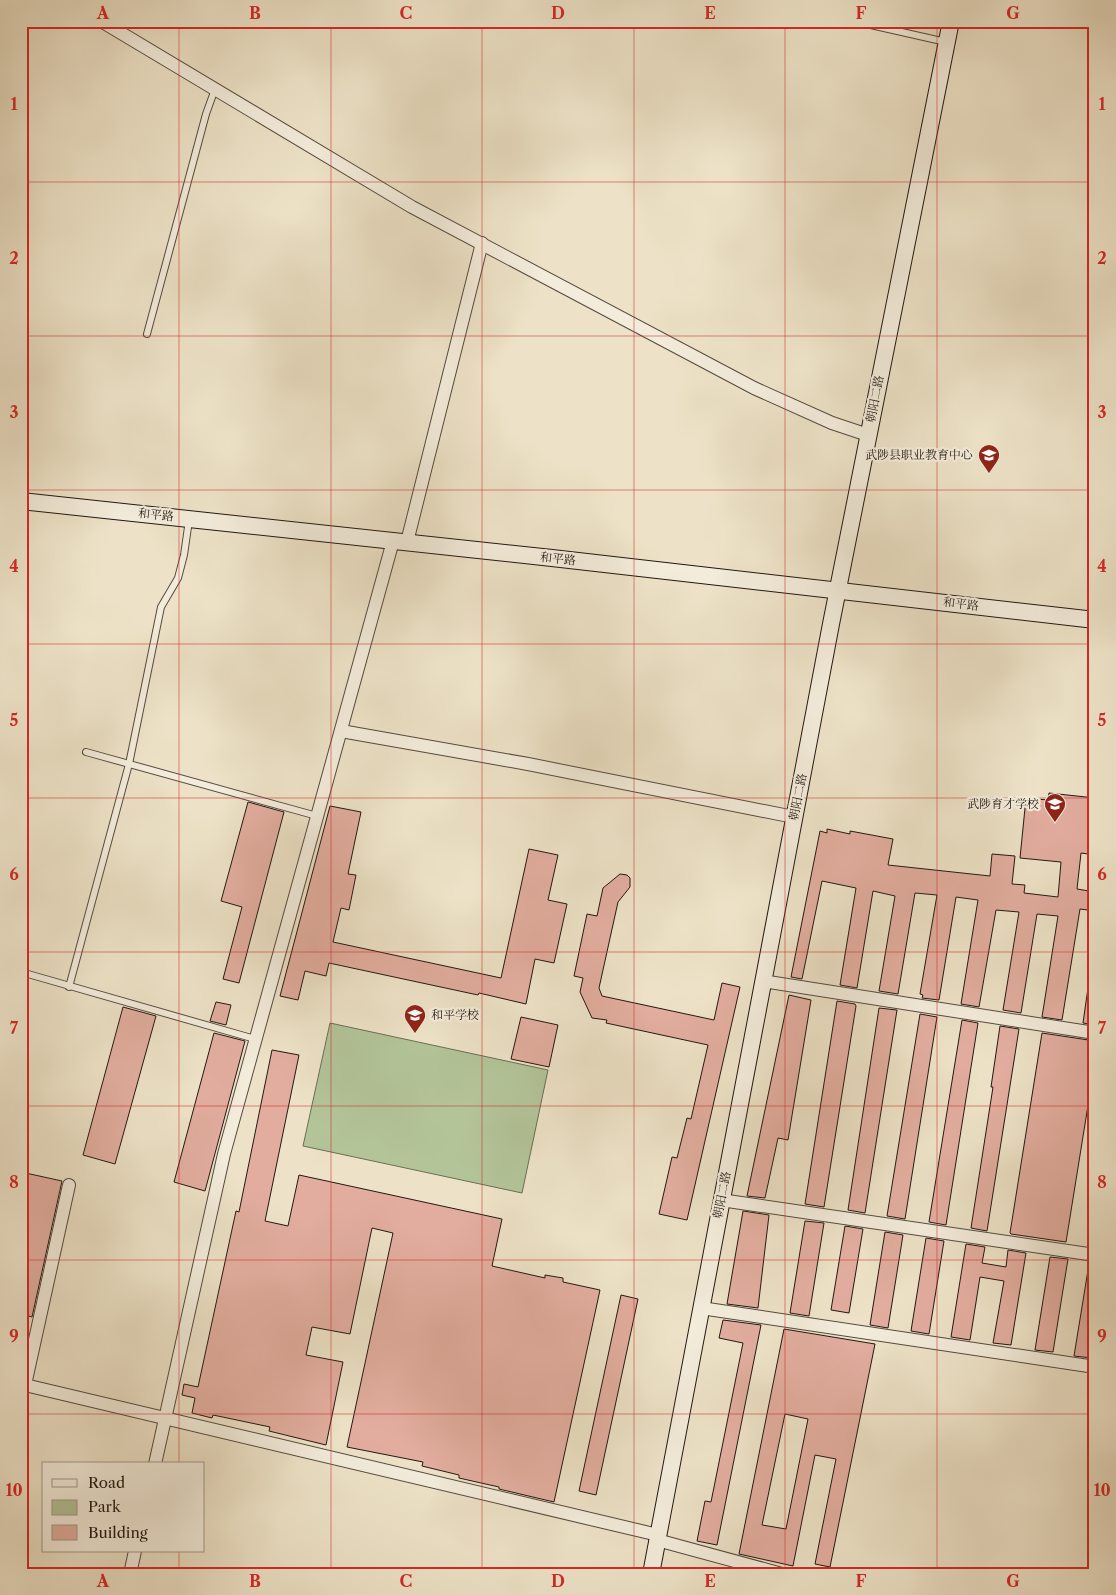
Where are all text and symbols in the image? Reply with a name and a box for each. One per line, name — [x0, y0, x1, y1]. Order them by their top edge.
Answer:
text: A — [96, 3, 110, 23]
text: B — [249, 3, 261, 23]
text: C — [400, 3, 412, 23]
text: D — [551, 3, 565, 23]
text: E — [704, 3, 716, 23]
text: F — [856, 3, 867, 23]
text: G — [1006, 3, 1020, 23]
text: 1 — [10, 94, 18, 114]
text: 1 — [1098, 94, 1106, 114]
text: 2 — [9, 248, 19, 268]
text: 2 — [1097, 248, 1107, 268]
street label: 朝阳二路 — [863, 374, 886, 424]
text: 3 — [9, 402, 19, 422]
text: 3 — [1097, 402, 1107, 422]
school or university icon: 武陟县职业教育中心 — [977, 443, 1001, 474]
place label: 武陟县职业教育中心 — [865, 447, 973, 462]
street label: 和平路 — [137, 505, 175, 524]
street label: 和平路 — [539, 549, 577, 568]
text: 4 — [9, 556, 19, 576]
text: 4 — [1097, 556, 1107, 576]
street label: 和平路 — [942, 594, 980, 613]
text: 5 — [10, 710, 19, 730]
text: 5 — [1098, 710, 1107, 730]
street label: 朝阳二路 — [786, 772, 809, 822]
school or university icon: 武陟育才学校 — [1043, 792, 1067, 823]
place label: 武陟育才学校 — [967, 796, 1039, 811]
text: 6 — [9, 864, 19, 884]
text: 6 — [1097, 864, 1107, 884]
school or university icon: 和平学校 — [403, 1003, 427, 1034]
place label: 和平学校 — [431, 1007, 479, 1022]
text: 7 — [10, 1018, 19, 1038]
text: 7 — [1098, 1018, 1107, 1038]
street label: 朝阳二路 — [710, 1170, 733, 1220]
text: 8 — [9, 1172, 19, 1192]
text: 8 — [1097, 1172, 1107, 1192]
text: 9 — [9, 1326, 19, 1346]
text: 9 — [1097, 1326, 1107, 1346]
legend — [42, 1462, 205, 1552]
text: Road — [88, 1473, 125, 1492]
text: 10 — [5, 1480, 23, 1500]
text: 10 — [1093, 1480, 1111, 1500]
text: Park — [88, 1497, 122, 1516]
text: Building — [88, 1523, 148, 1542]
text: A — [96, 1571, 110, 1591]
text: B — [249, 1571, 261, 1591]
text: C — [400, 1571, 412, 1591]
text: D — [551, 1571, 565, 1591]
text: E — [704, 1571, 716, 1591]
text: F — [856, 1571, 867, 1591]
text: G — [1006, 1571, 1020, 1591]

